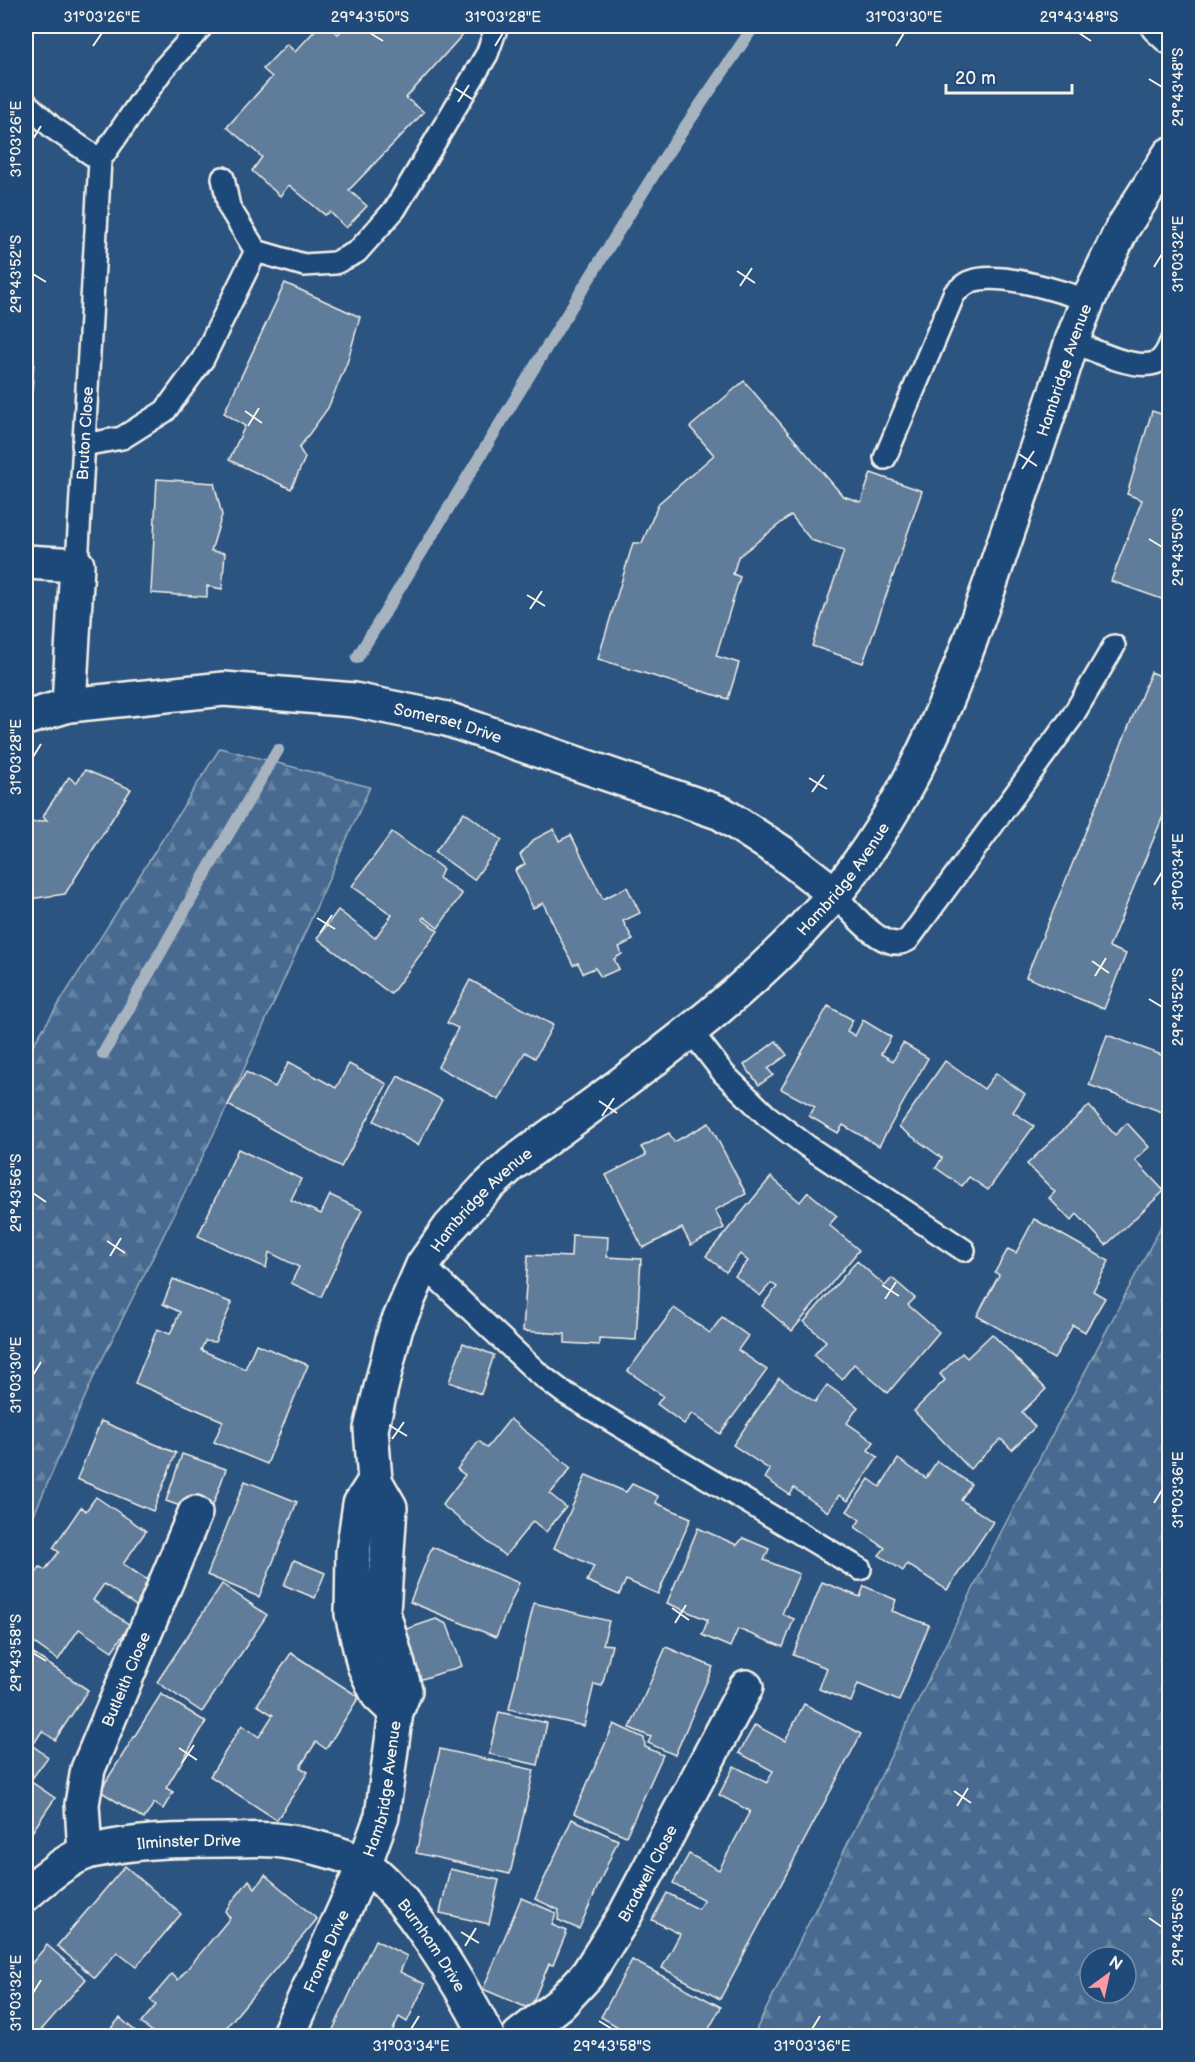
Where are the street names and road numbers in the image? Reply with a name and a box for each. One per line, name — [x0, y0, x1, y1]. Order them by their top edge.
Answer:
street label: Hambridge Avenue — [1034, 301, 1097, 439]
street label: Bruton Close — [74, 385, 98, 481]
street label: Somerset Drive — [392, 700, 505, 748]
street label: Hambridge Avenue — [793, 819, 894, 940]
street label: Hambridge Avenue — [427, 1144, 537, 1256]
street label: Butleith Close — [99, 1629, 155, 1730]
street label: Hambridge Avenue — [360, 1719, 406, 1860]
street label: Bradwell Close — [615, 1822, 682, 1926]
street label: Ilminster Drive — [136, 1832, 242, 1854]
street label: Burnham Drive — [393, 1896, 469, 1996]
street label: Frome Drive — [300, 1907, 354, 1996]

